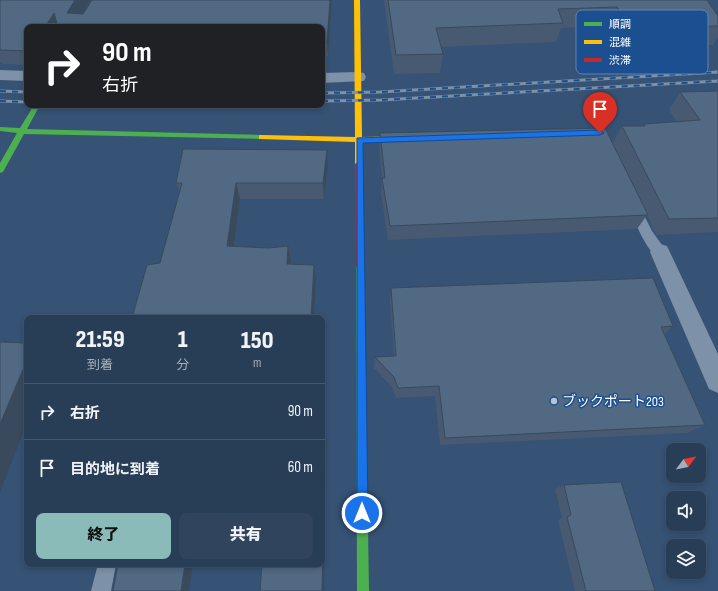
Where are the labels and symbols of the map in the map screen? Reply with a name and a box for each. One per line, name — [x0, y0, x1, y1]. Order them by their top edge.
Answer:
legend — [576, 10, 708, 74]
text: 順調 — [609, 18, 631, 31]
text: 混雑 — [609, 36, 631, 49]
text: 渋滞 — [609, 54, 631, 67]
pin — [583, 92, 617, 133]
place label: ブックポート203 — [562, 393, 664, 410]
marker: ブックポート203 — [549, 396, 559, 406]
north arrow — [666, 443, 706, 483]
position arrow — [341, 492, 383, 534]

